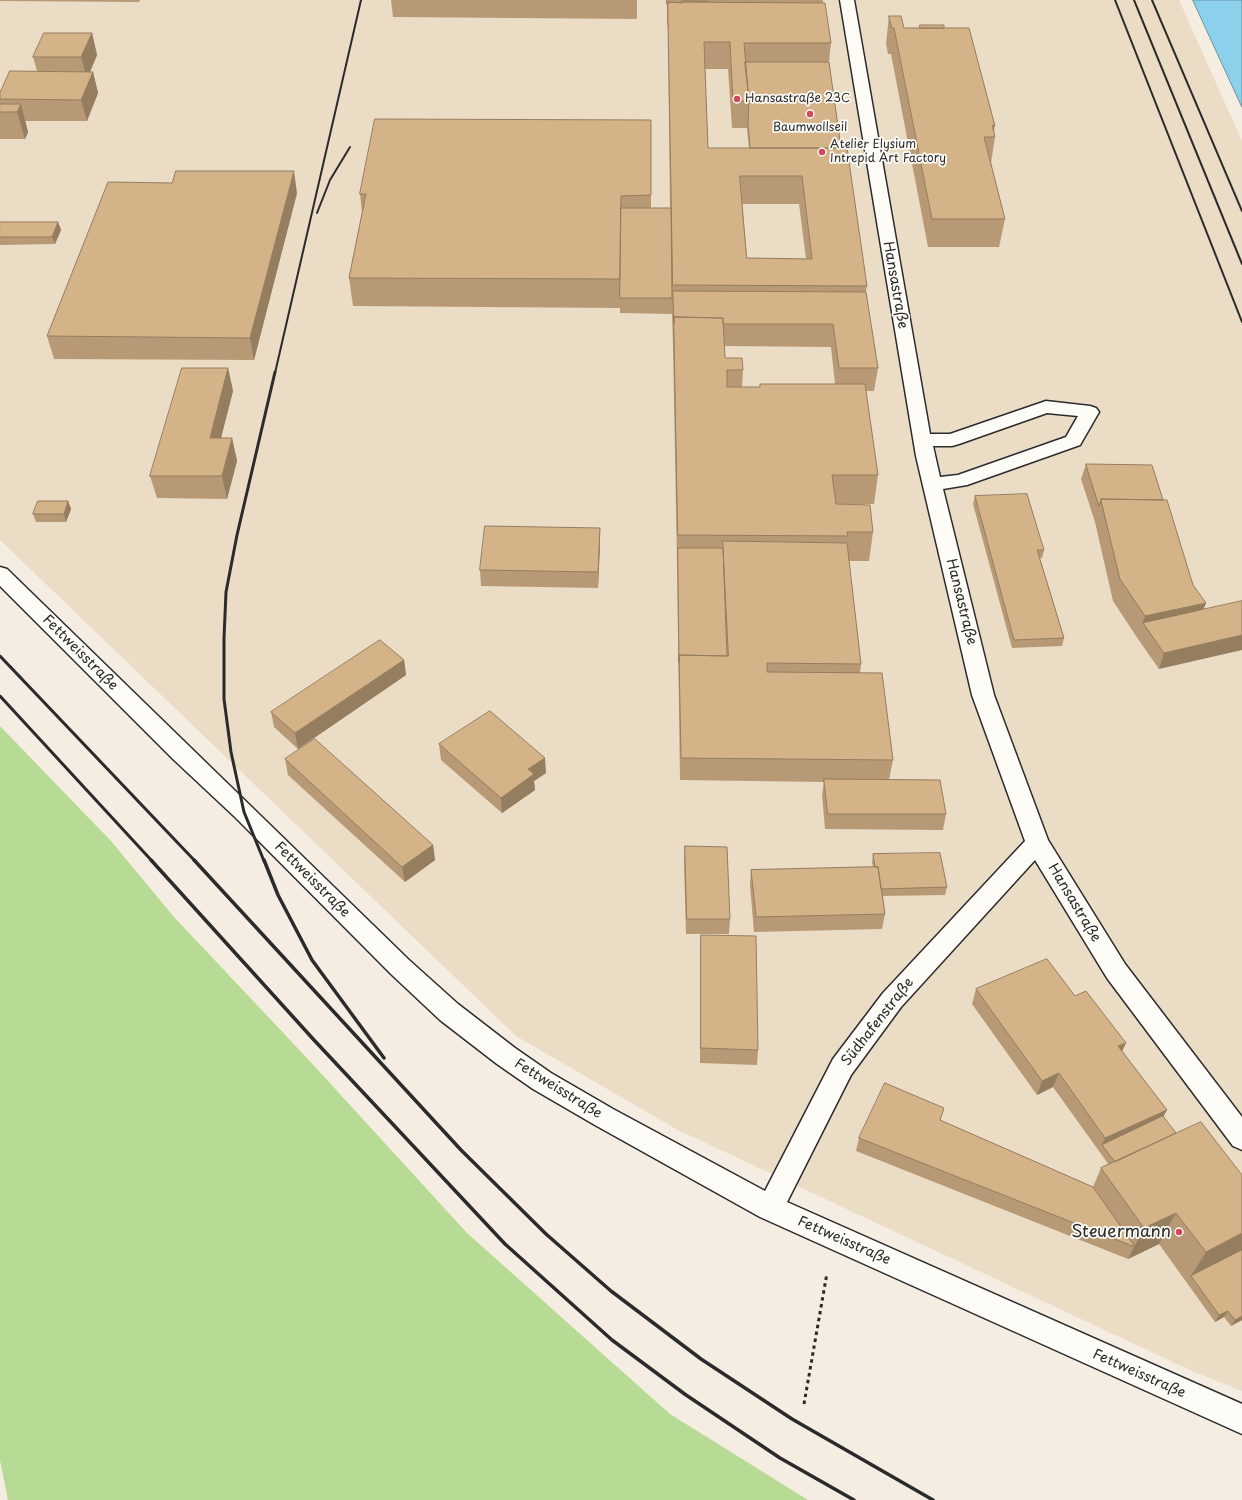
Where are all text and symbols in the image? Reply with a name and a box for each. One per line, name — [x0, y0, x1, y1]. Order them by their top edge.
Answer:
place label: Hansastraße 23C — [745, 92, 850, 106]
marker: Hansastraße 23C — [732, 94, 742, 104]
marker: Baumwollseil — [805, 109, 815, 119]
place label: Baumwollseil — [773, 121, 847, 135]
place label: Atelier Elysium Intrepid Art Factory — [830, 138, 946, 166]
marker: Atelier Elysium Intrepid Art Factory — [817, 147, 827, 157]
street label: Hansastraße — [879, 240, 911, 330]
street label: Hansastraße — [942, 557, 980, 647]
street label: Fettweisstraße — [39, 612, 121, 694]
street label: Fettweisstraße — [271, 839, 353, 921]
street label: Hansastraße — [1044, 861, 1104, 945]
street label: Südhafenstraße — [838, 975, 918, 1069]
street label: Fettweisstraße — [511, 1055, 605, 1123]
street label: Fettweisstraße — [795, 1213, 893, 1269]
place label: Steuermann — [1071, 1222, 1171, 1242]
marker: Steuermann — [1174, 1227, 1184, 1237]
street label: Fettweisstraße — [1090, 1346, 1188, 1402]

